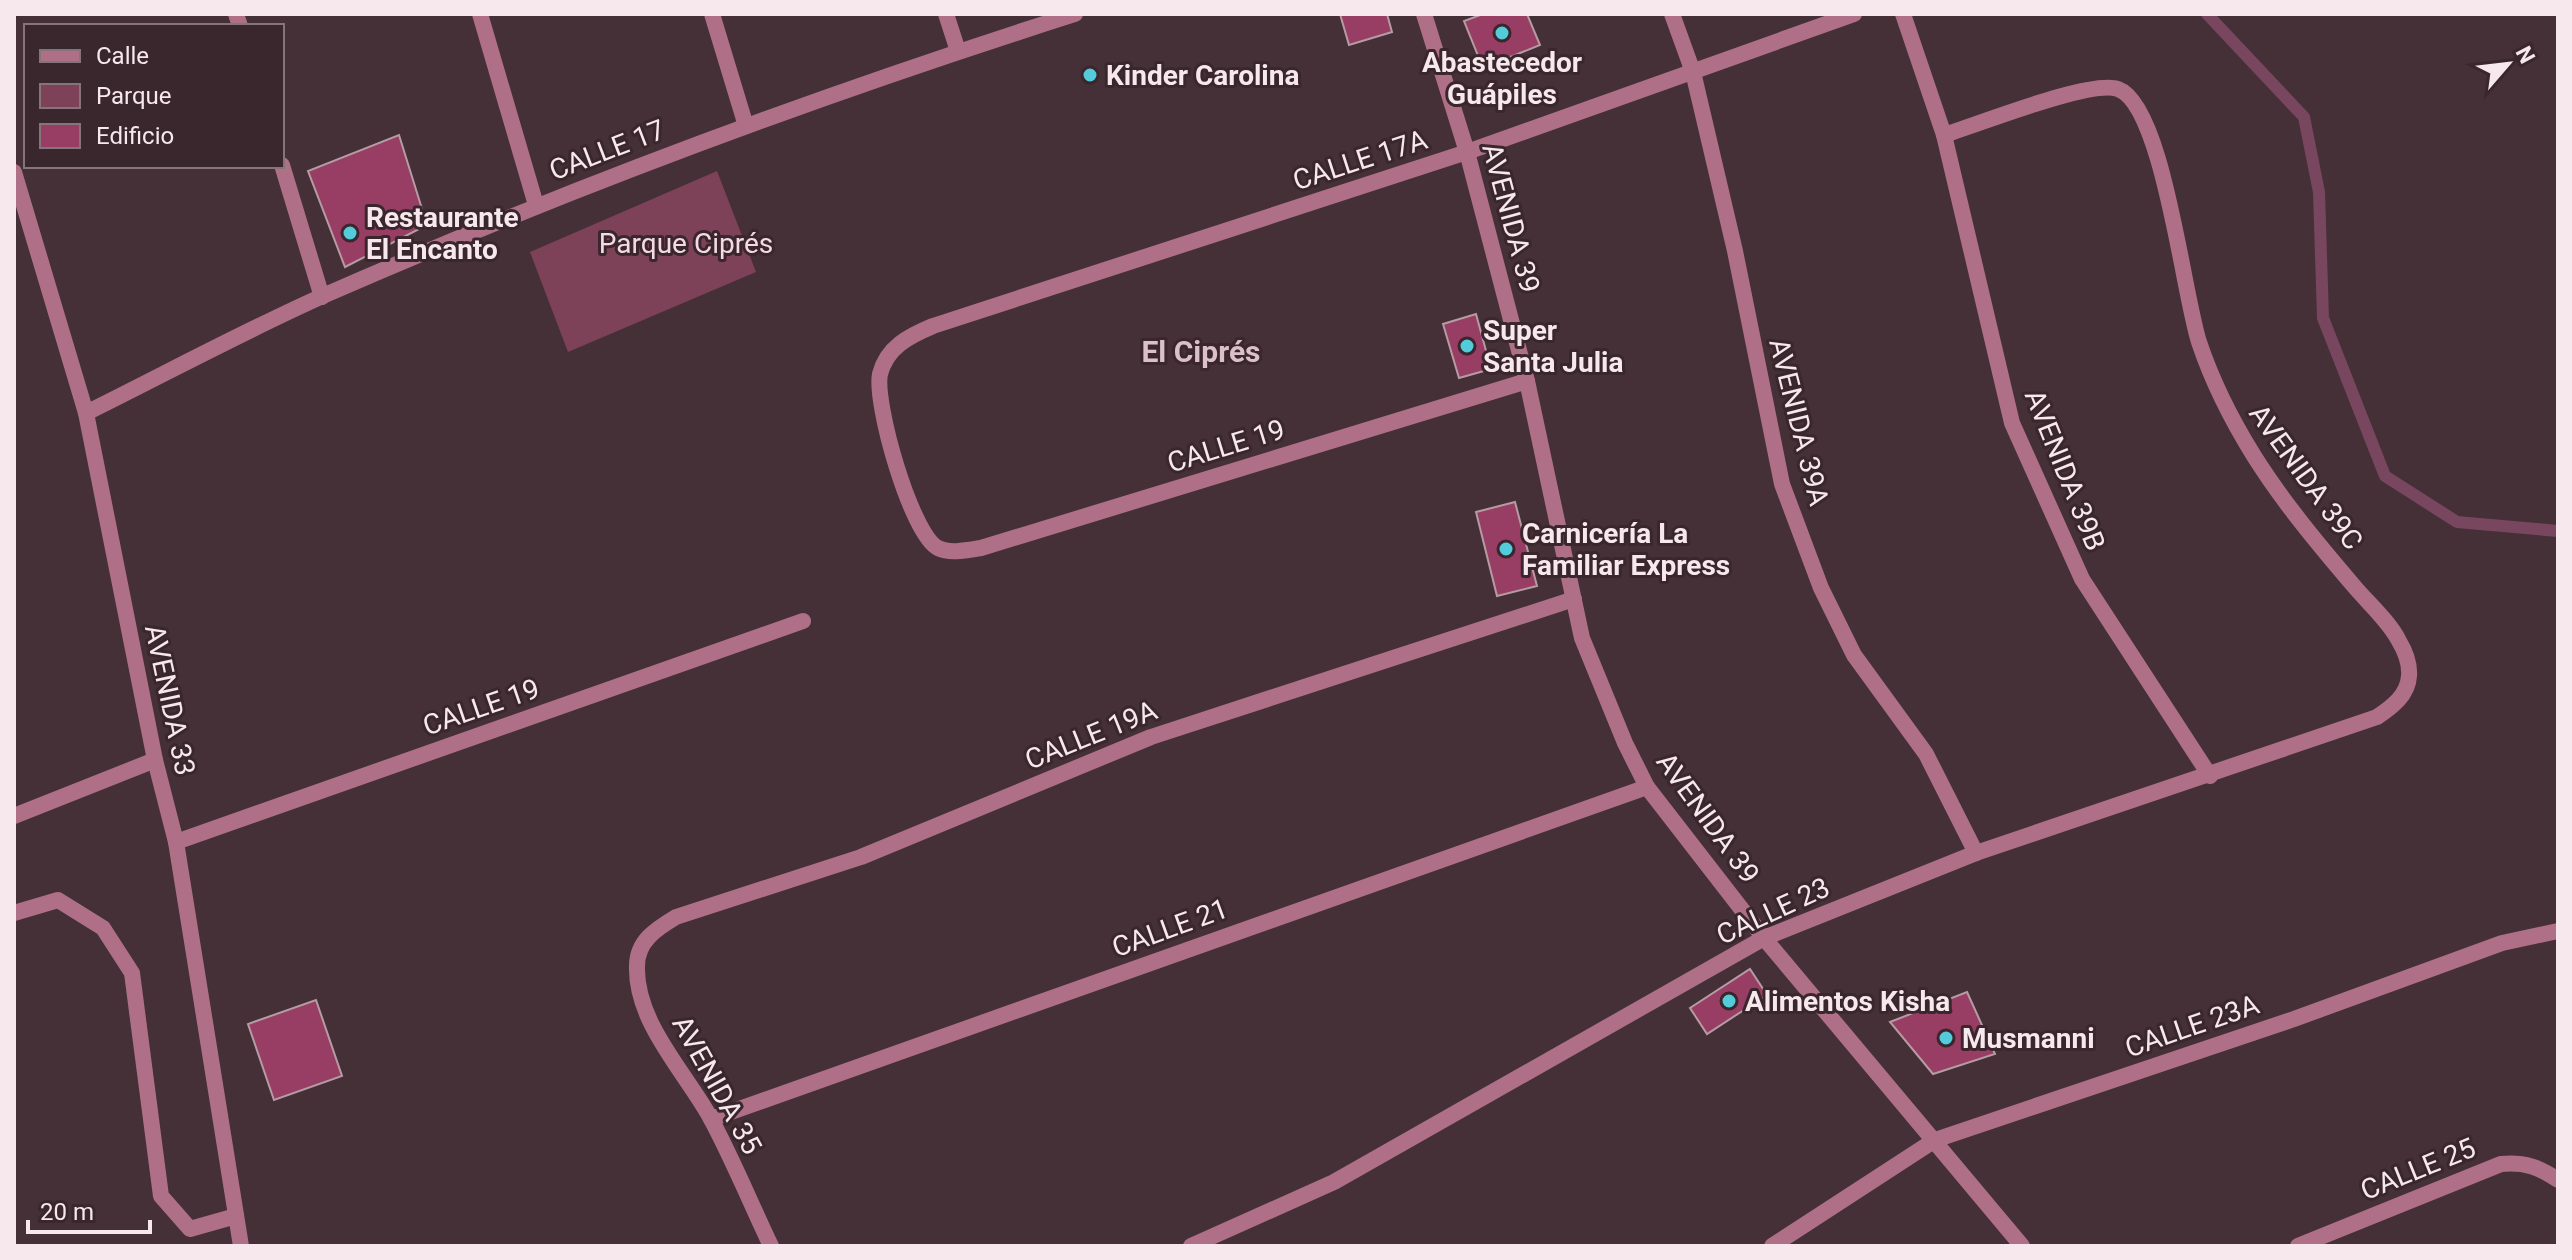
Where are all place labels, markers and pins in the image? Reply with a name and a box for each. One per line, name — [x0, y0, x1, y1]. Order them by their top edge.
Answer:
marker: Abastecedor Guápiles — [1493, 24, 1511, 42]
place label: Abastecedor Guápiles — [1422, 46, 1582, 111]
place label: Kinder Carolina — [1106, 59, 1299, 92]
marker: Kinder Carolina — [1081, 66, 1099, 84]
place label: Restaurante El Encanto — [366, 201, 519, 266]
marker: Restaurante El Encanto — [341, 224, 359, 242]
place label: Super Santa Julia — [1483, 314, 1623, 379]
marker: Super Santa Julia — [1458, 337, 1476, 355]
place label: Carnicería La Familiar Express — [1522, 517, 1730, 582]
marker: Carnicería La Familiar Express — [1497, 540, 1515, 558]
place label: Alimentos Kisha — [1745, 985, 1950, 1018]
marker: Alimentos Kisha — [1720, 992, 1738, 1010]
place label: Musmanni — [1962, 1022, 2095, 1055]
marker: Musmanni — [1937, 1029, 1955, 1047]

